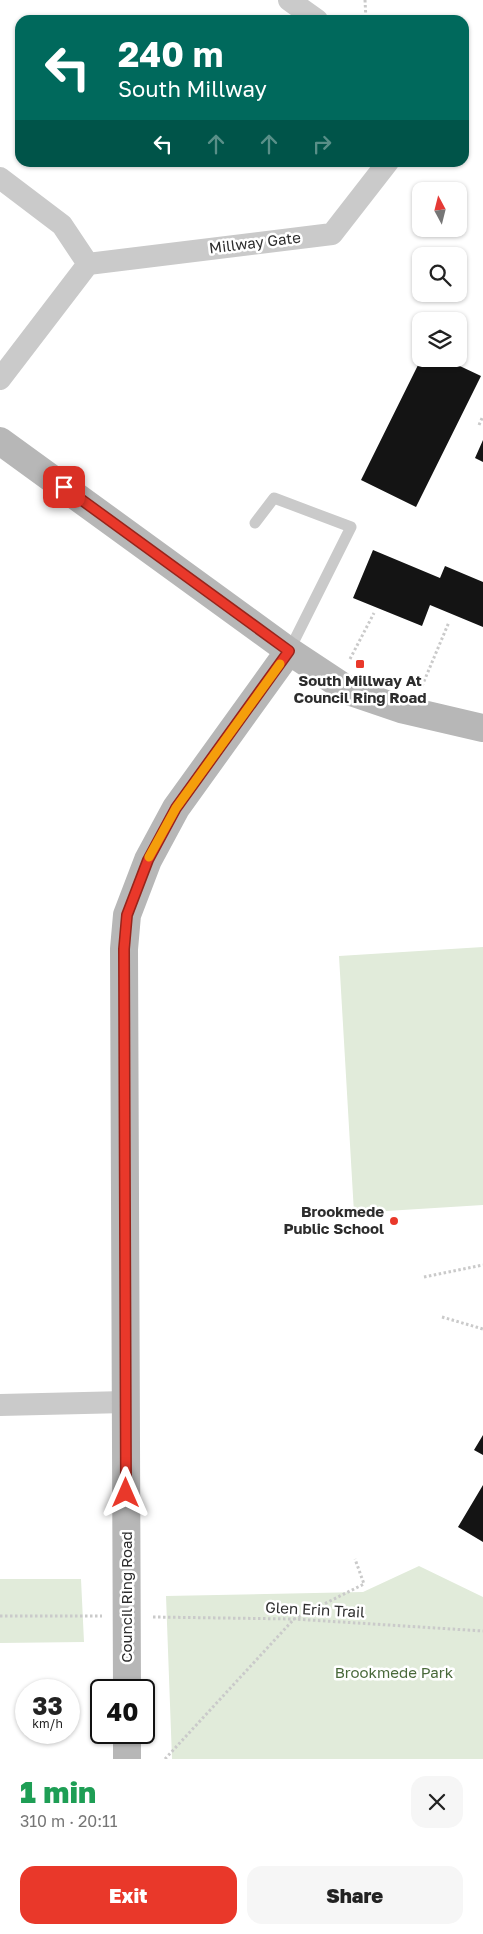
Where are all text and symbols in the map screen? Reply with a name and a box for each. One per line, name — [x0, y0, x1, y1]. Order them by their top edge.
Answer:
text: 240 m — [118, 33, 223, 75]
icon: left — [35, 35, 100, 100]
text: South Millway — [118, 75, 267, 102]
icon: left — [149, 130, 177, 158]
icon: ahead — [202, 130, 230, 158]
icon: ahead — [255, 130, 283, 158]
icon: right — [308, 130, 336, 158]
north arrow — [412, 182, 468, 238]
map controls — [412, 182, 467, 367]
street label: Millway Gate — [208, 227, 302, 257]
button: search — [412, 247, 467, 302]
button: layers — [412, 312, 467, 367]
pin — [43, 466, 85, 508]
icon: arrive — [50, 473, 78, 501]
marker: South Millway At Council Ring Road — [354, 658, 366, 670]
place label: South Millway At Council Ring Road — [294, 671, 426, 706]
place label: Brookmede Public School — [284, 1202, 384, 1237]
marker: Brookmede Public School — [388, 1215, 400, 1227]
position arrow — [99, 1466, 151, 1518]
street label: Council Ring Road — [117, 1531, 135, 1663]
street label: Glen Erin Trail — [265, 1597, 366, 1621]
park label: Brookmede Park — [335, 1663, 454, 1681]
speed limit sign: 40 — [90, 1679, 155, 1744]
text: 33 — [32, 1690, 63, 1721]
text: km/h — [32, 1716, 63, 1731]
text: 1 min — [20, 1774, 96, 1810]
button: close — [411, 1776, 463, 1828]
text: 310 m · 20:11 — [20, 1811, 118, 1831]
button: Exit — [20, 1866, 237, 1924]
button: Share — [247, 1866, 463, 1924]

